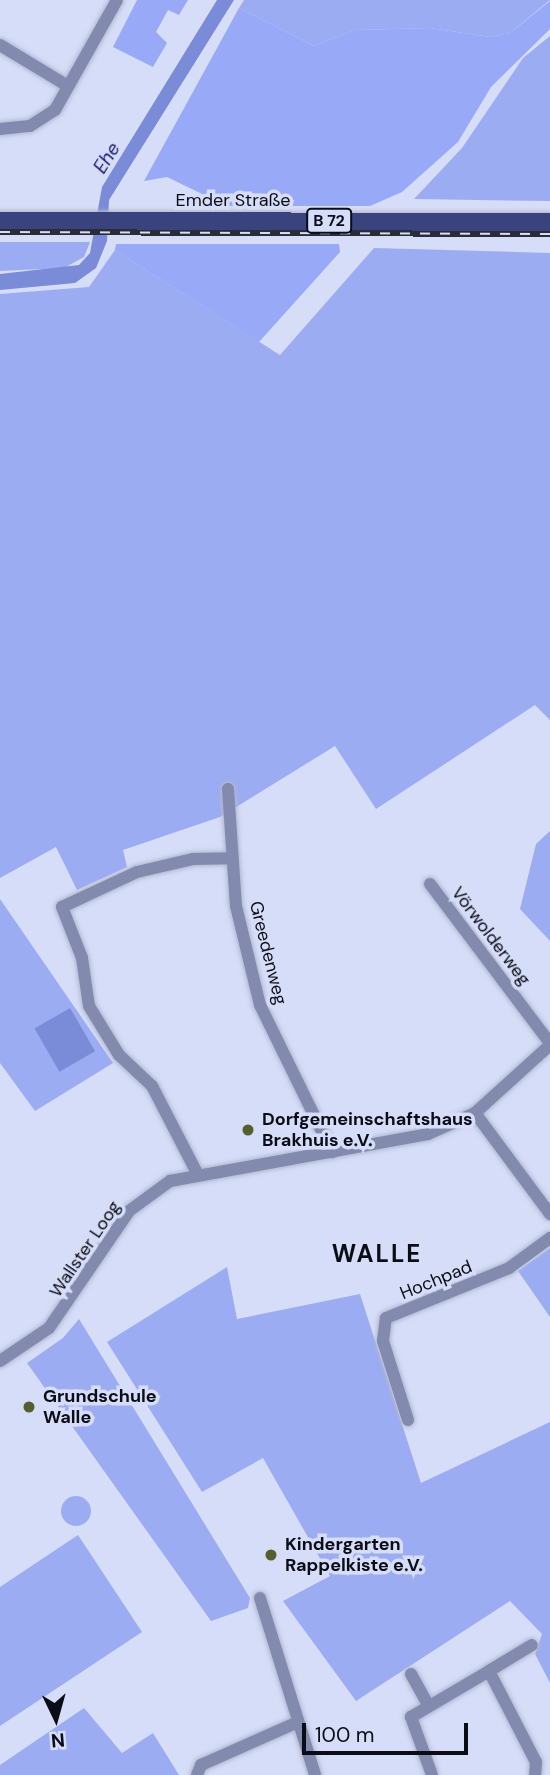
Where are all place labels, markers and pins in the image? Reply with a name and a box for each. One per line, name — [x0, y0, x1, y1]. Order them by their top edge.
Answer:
place label: Dorfgemeinschaftshaus Brakhuis e.V. — [262, 1109, 473, 1152]
marker: Dorfgemeinschaftshaus Brakhuis e.V. — [240, 1122, 256, 1138]
place label: Grundschule Walle — [43, 1386, 157, 1428]
marker: Grundschule Walle — [21, 1399, 37, 1415]
place label: Kindergarten Rappelkiste e.V. — [285, 1534, 423, 1576]
marker: Kindergarten Rappelkiste e.V. — [263, 1547, 279, 1563]

